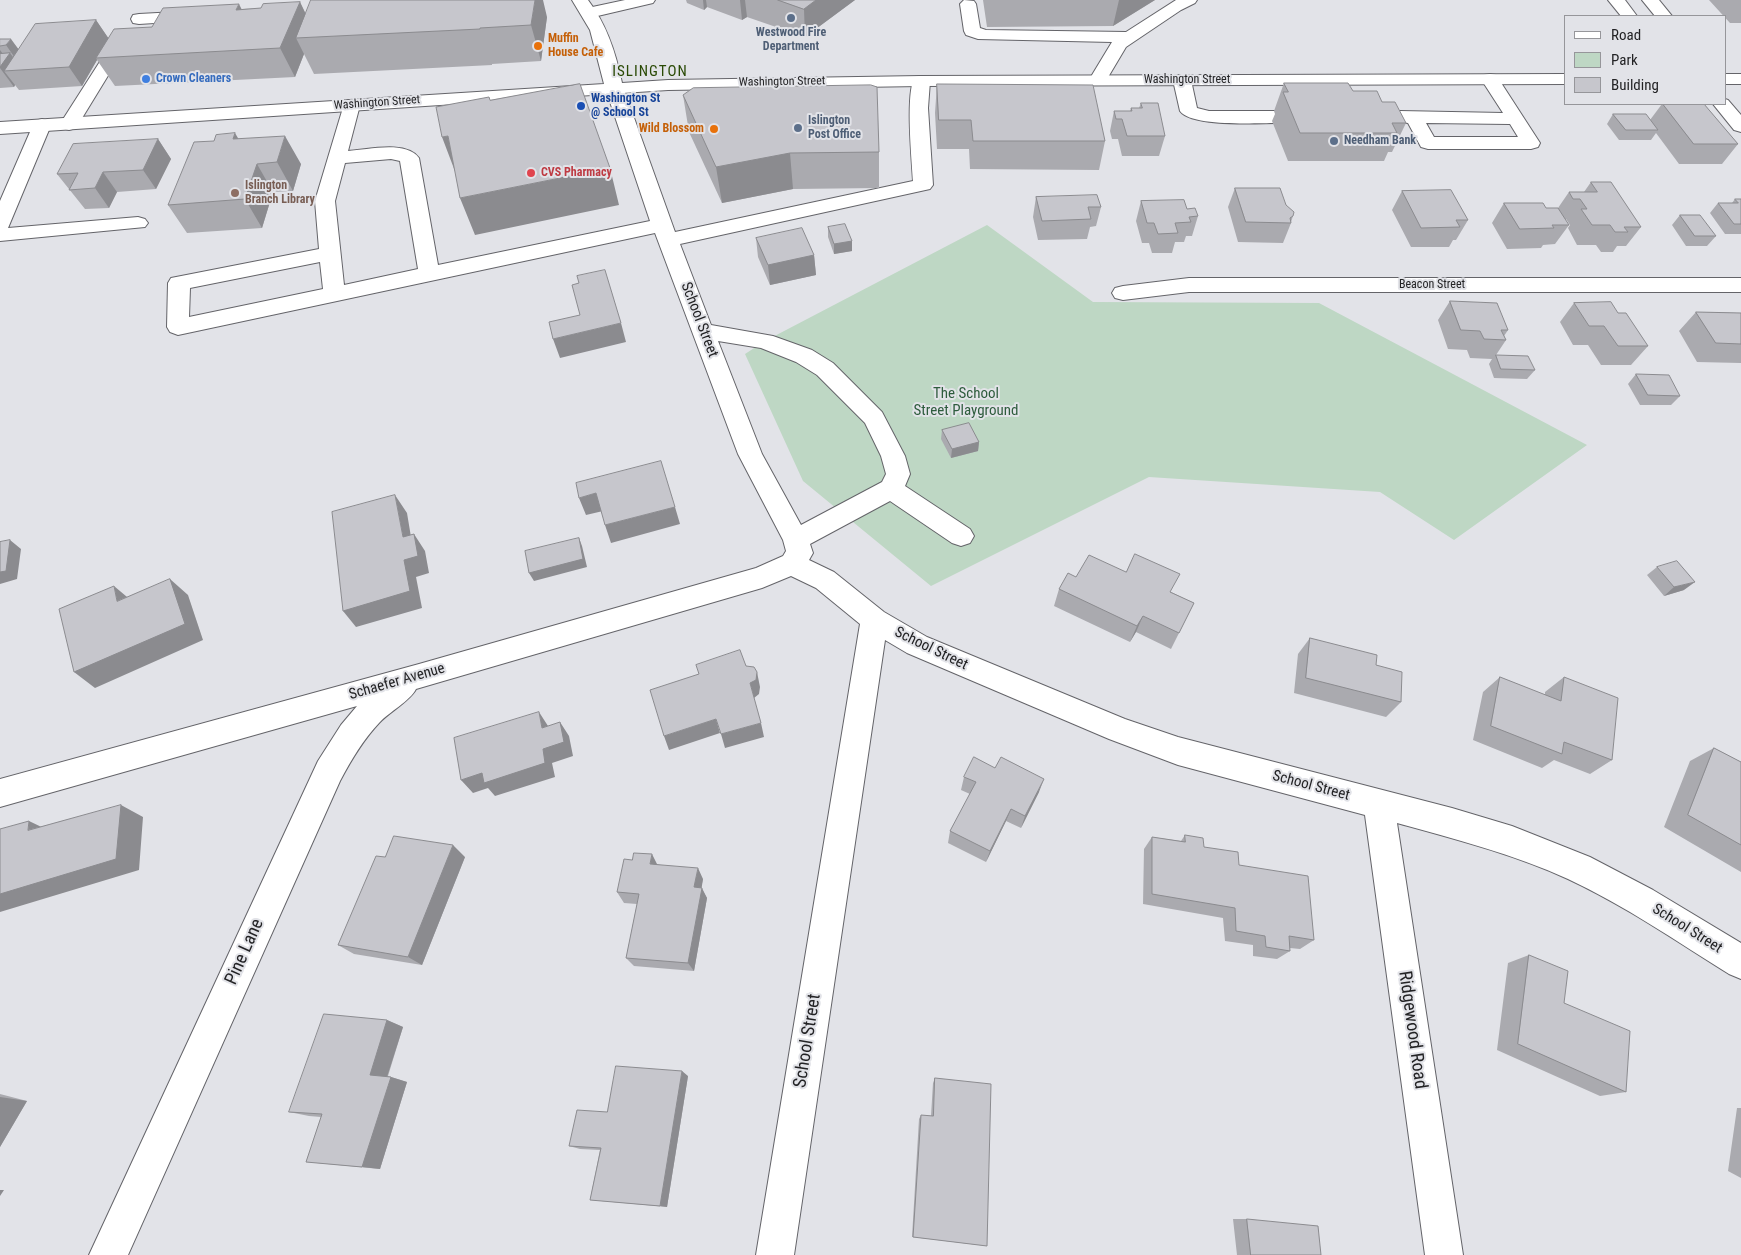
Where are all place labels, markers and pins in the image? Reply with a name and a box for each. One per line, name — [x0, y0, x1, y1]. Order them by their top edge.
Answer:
marker: Westwood Fire Department — [785, 12, 797, 24]
place label: Westwood Fire Department — [756, 26, 826, 54]
place label: Muffin House Cafe — [548, 32, 603, 60]
marker: Muffin House Cafe — [532, 40, 544, 52]
place label: Crown Cleaners — [156, 72, 231, 86]
marker: Crown Cleaners — [140, 73, 152, 85]
place label: Washington St @ School St — [591, 92, 660, 120]
marker: Washington St @ School St — [575, 100, 587, 112]
place label: Islington Post Office — [808, 114, 861, 142]
place label: Wild Blossom — [639, 122, 704, 136]
marker: Islington Post Office — [792, 122, 804, 134]
marker: Wild Blossom — [708, 123, 720, 135]
place label: Needham Bank — [1344, 134, 1416, 148]
marker: Needham Bank — [1328, 135, 1340, 147]
place label: CVS Pharmacy — [541, 166, 612, 180]
marker: CVS Pharmacy — [525, 167, 537, 179]
place label: Islington Branch Library — [245, 179, 315, 207]
marker: Islington Branch Library — [229, 187, 241, 199]

